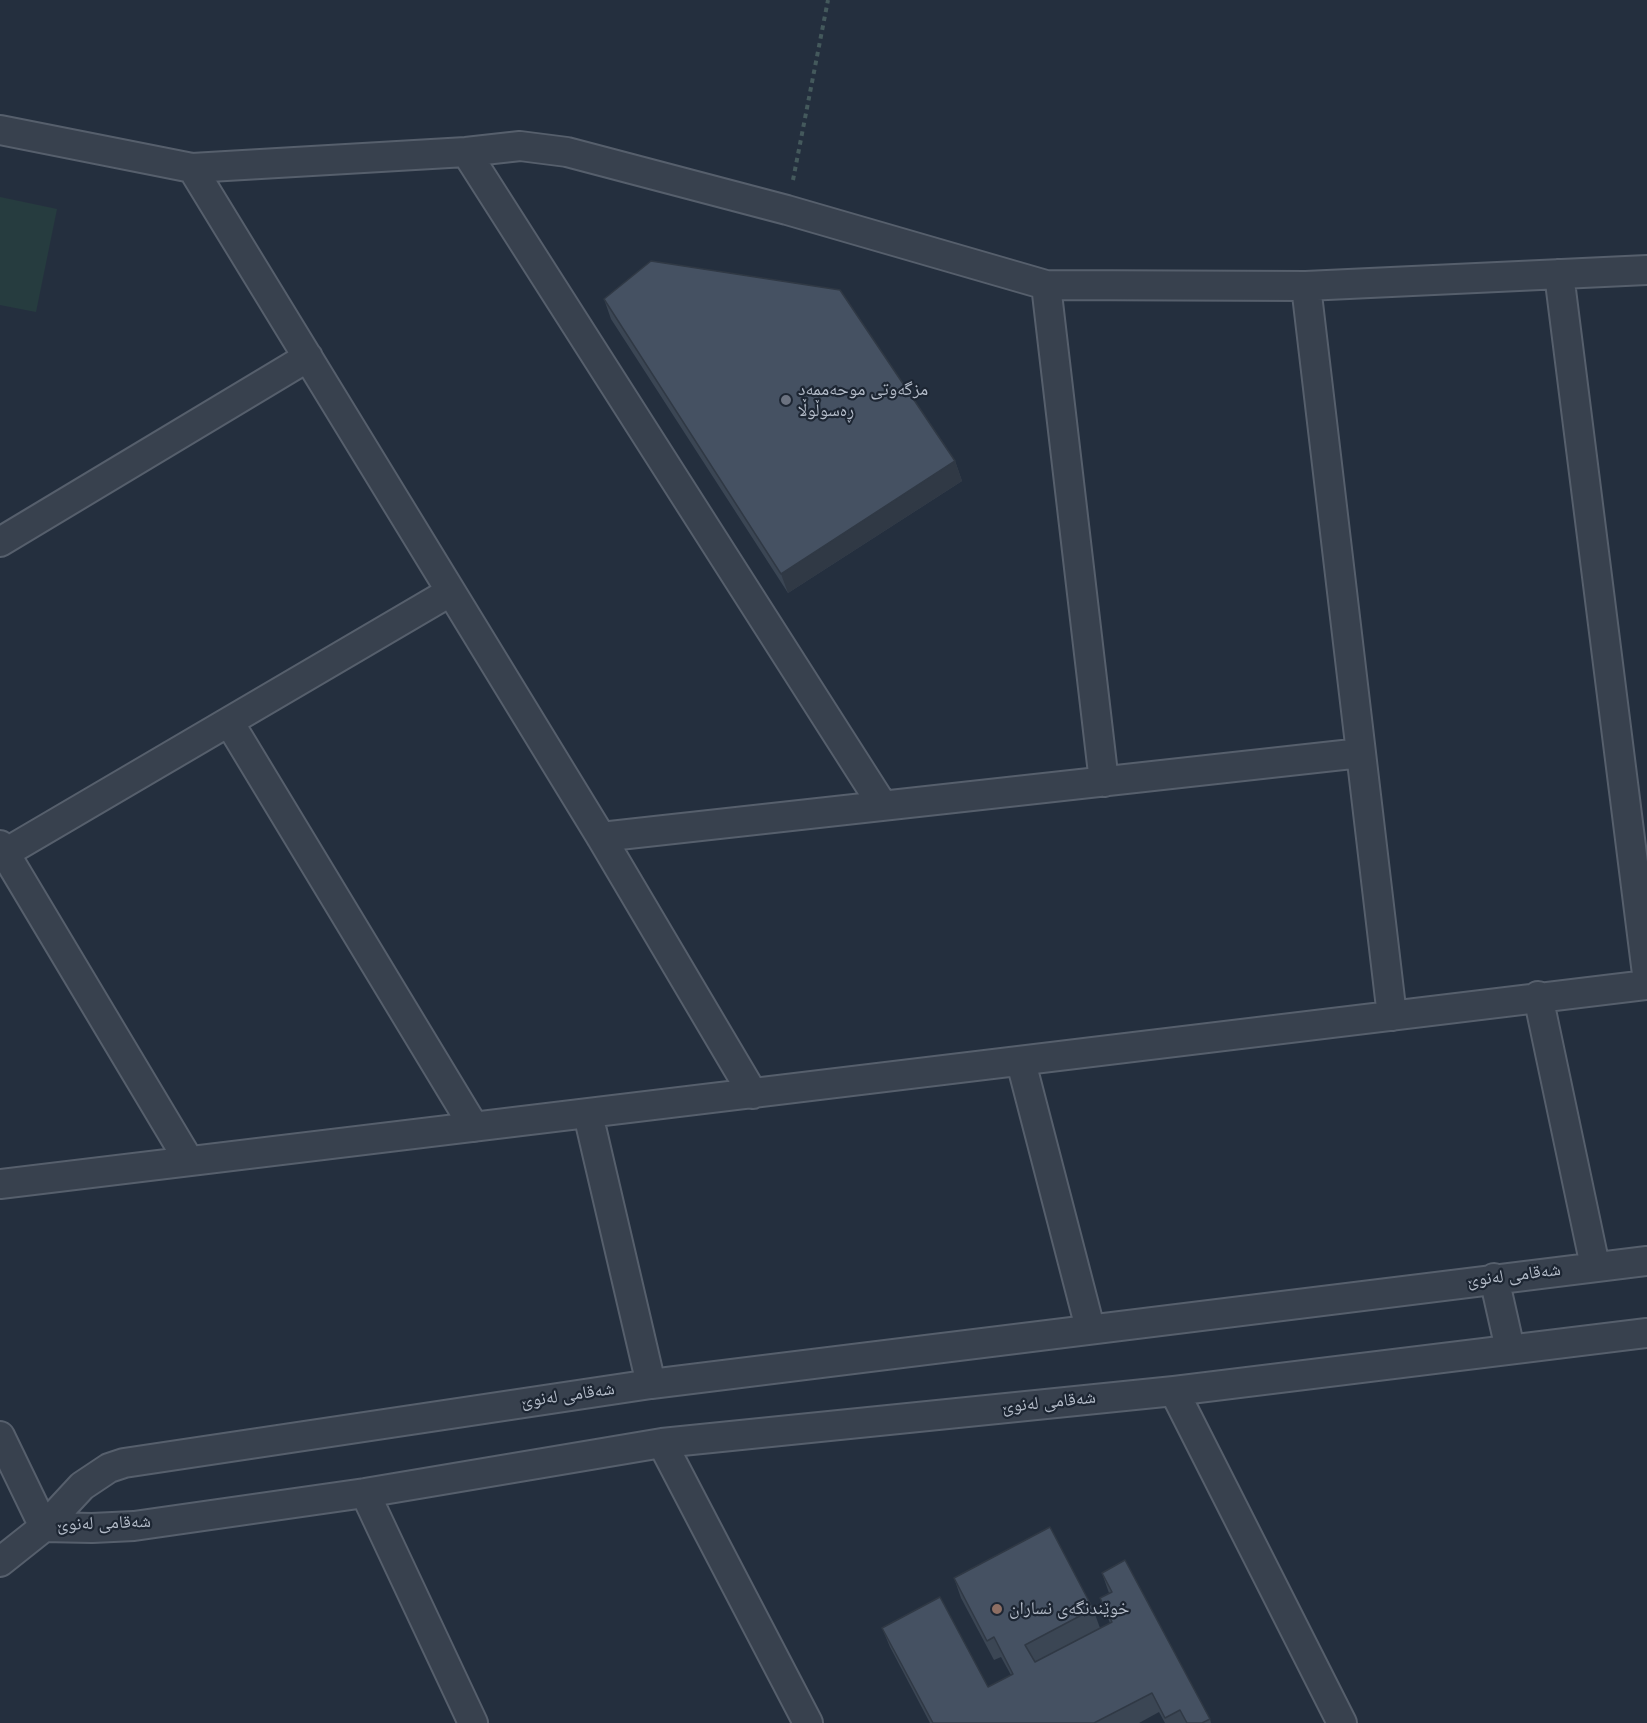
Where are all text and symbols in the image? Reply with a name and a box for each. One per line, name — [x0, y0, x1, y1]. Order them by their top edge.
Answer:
place label: مزگەوتی موحەممەد ڕەسوڵوڵا — [798, 379, 928, 422]
marker: مزگەوتی موحەممەد ڕەسوڵوڵا — [779, 393, 793, 407]
street label: شەقامی لەنوێ — [1466, 1260, 1562, 1292]
street label: شەقامی لەنوێ — [520, 1379, 616, 1413]
street label: شەقامی لەنوێ — [1001, 1387, 1097, 1419]
street label: شەقامی لەنوێ — [57, 1512, 151, 1536]
place label: خوێندنگەی نساران — [1009, 1598, 1129, 1620]
marker: خوێندنگەی نساران — [990, 1602, 1004, 1616]

